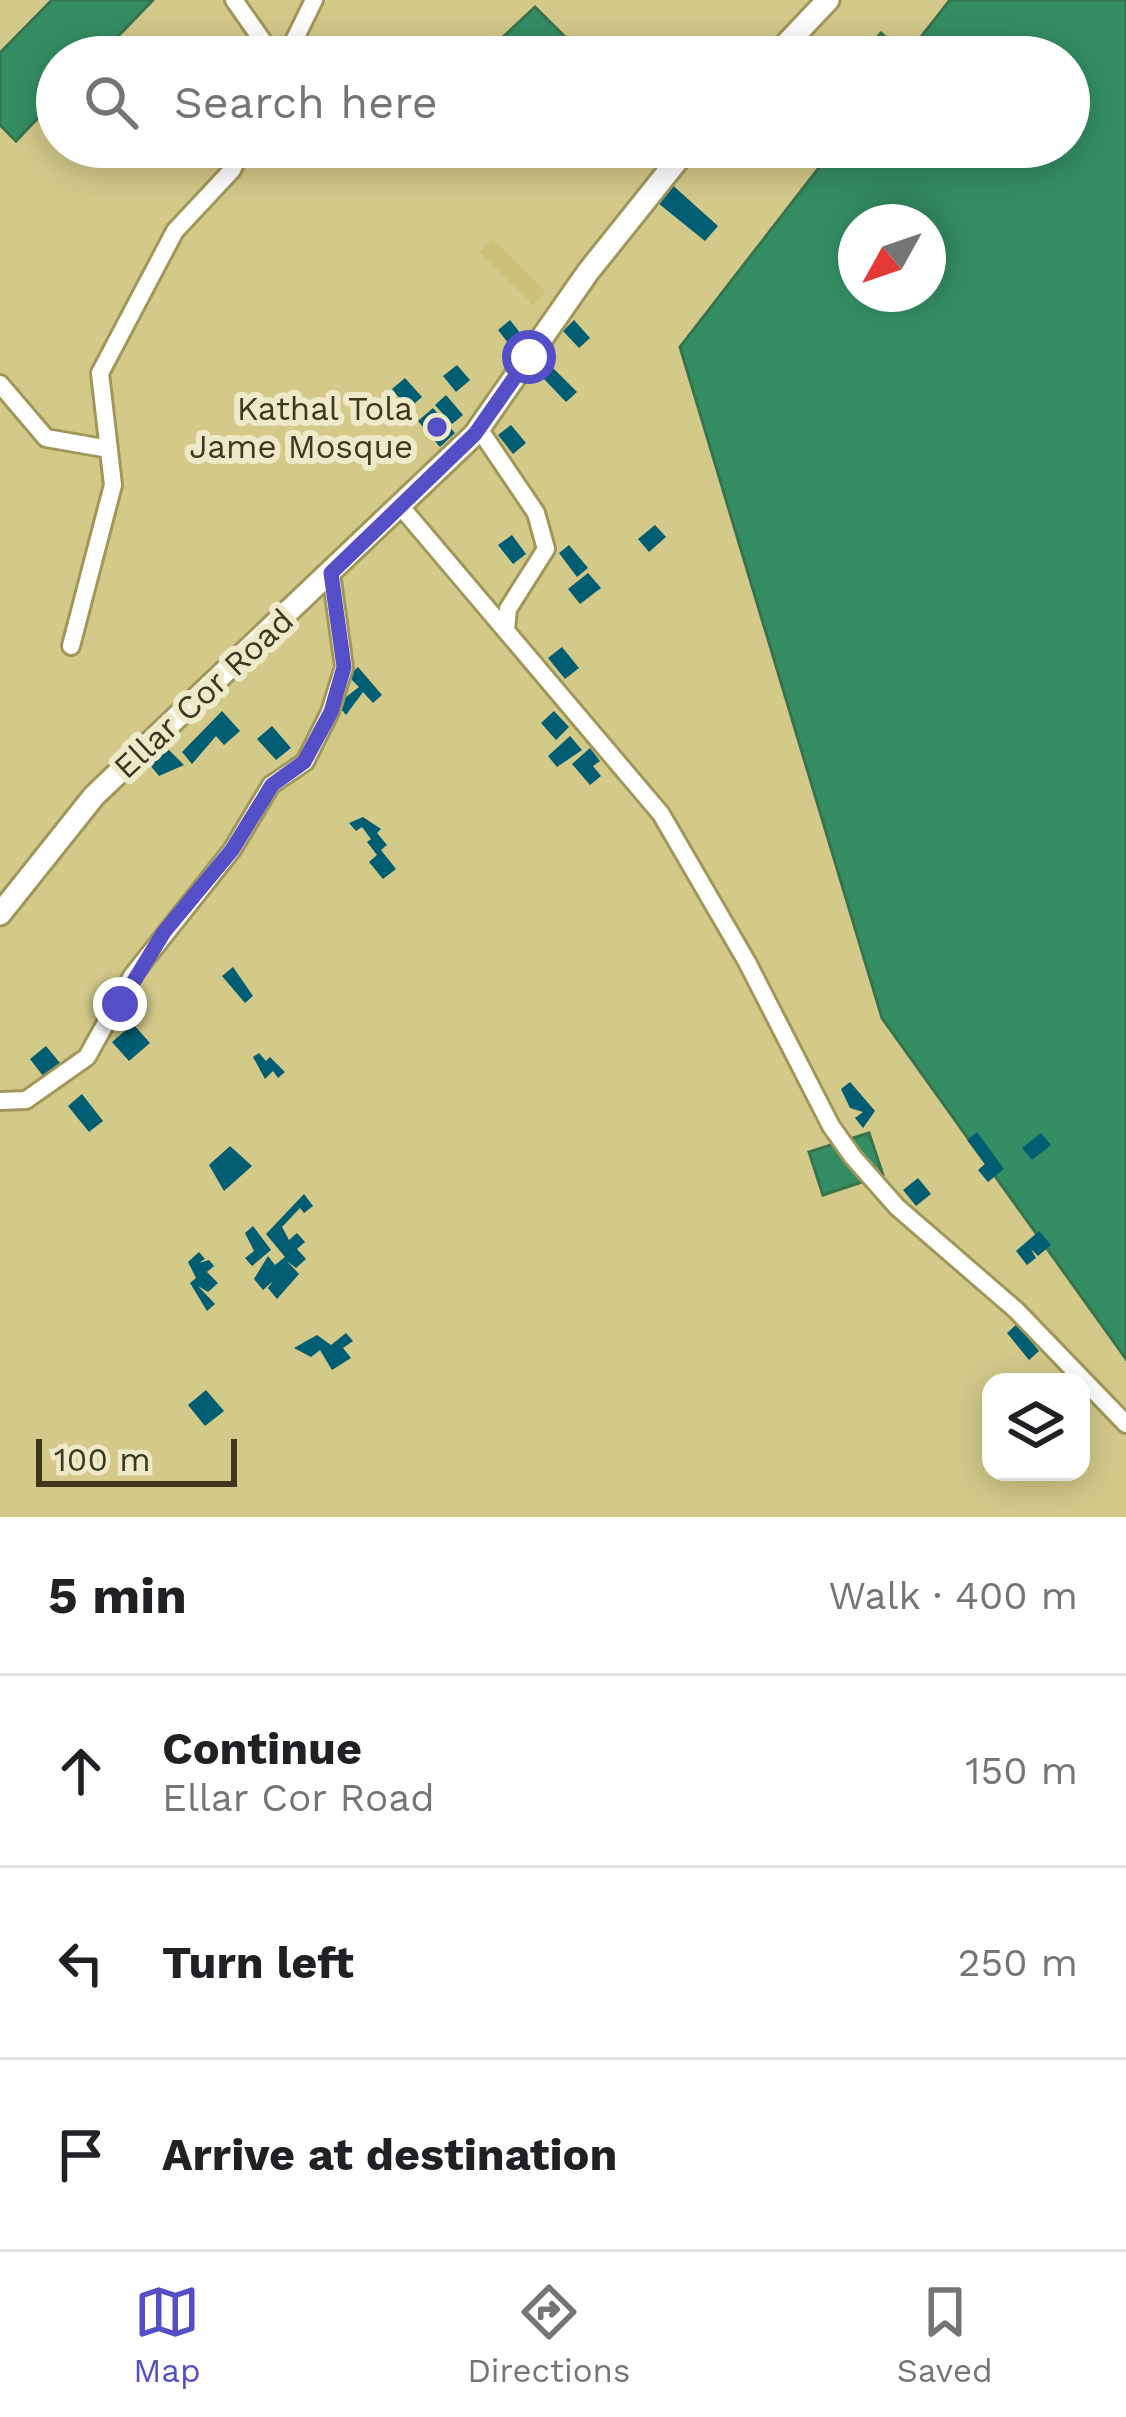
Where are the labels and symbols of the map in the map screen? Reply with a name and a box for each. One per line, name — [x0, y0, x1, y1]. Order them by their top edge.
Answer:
north arrow — [838, 204, 946, 312]
route start — [502, 330, 556, 384]
place label: Kathal Tola Jame Mosque — [189, 389, 413, 466]
marker: Kathal Tola Jame Mosque — [424, 414, 450, 440]
street label: Ellar Cor Road — [106, 600, 301, 786]
route end — [93, 977, 147, 1031]
scale bar — [36, 1433, 237, 1486]

